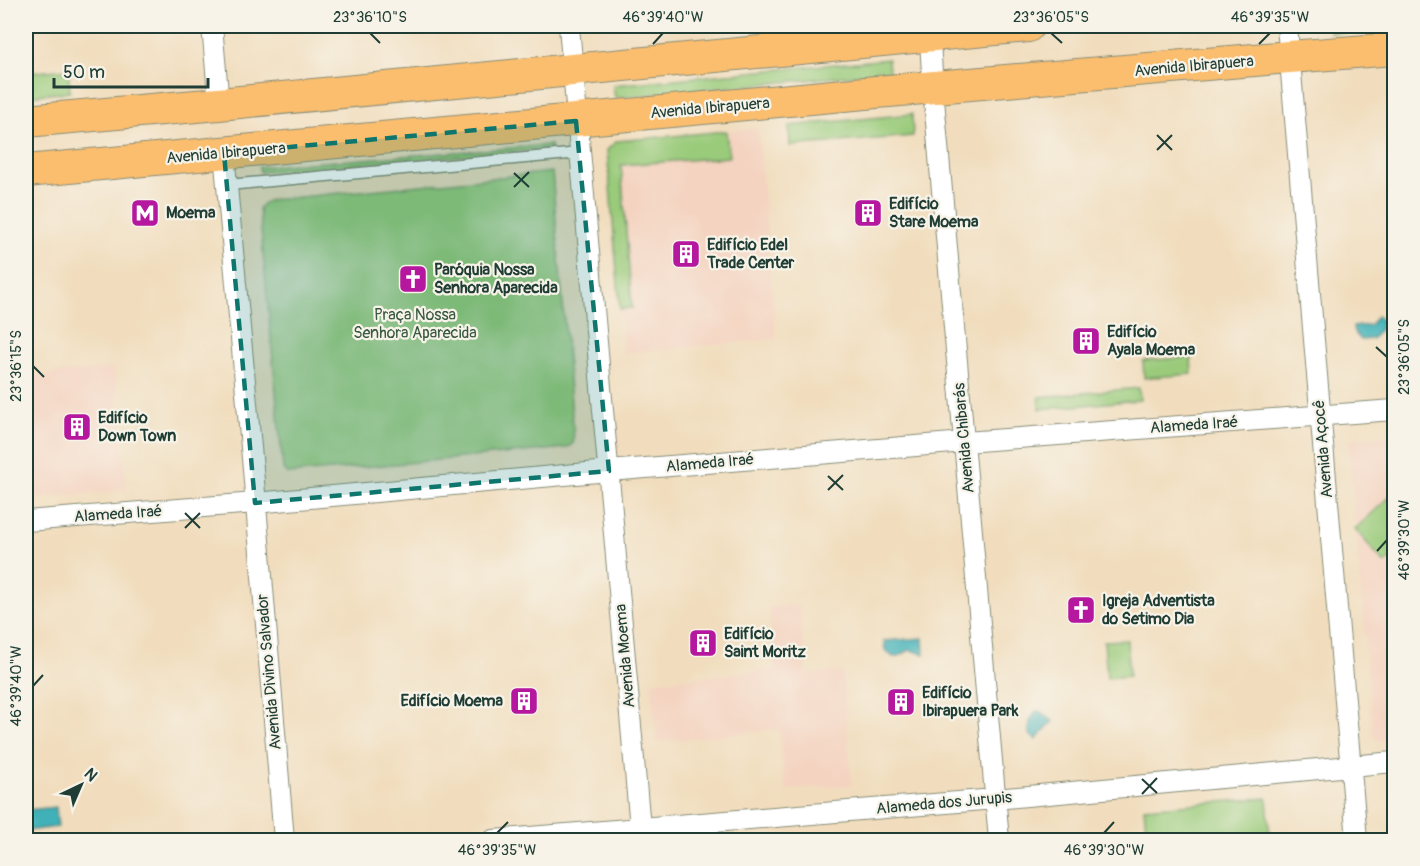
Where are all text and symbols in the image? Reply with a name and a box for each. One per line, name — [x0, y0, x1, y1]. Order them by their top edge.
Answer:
text: 23°36'10"S — [333, 8, 407, 27]
text: 46°39'40"W — [623, 8, 704, 27]
text: 23°36'05"S — [1013, 8, 1089, 27]
text: 46°39'35"W — [1231, 8, 1309, 27]
scale bar — [54, 51, 208, 89]
street label: Avenida Ibirapuera — [1133, 51, 1255, 81]
text: 50 m — [63, 61, 105, 84]
street label: Avenida Ibirapuera — [649, 93, 771, 123]
street label: Avenida Ibirapuera — [165, 138, 287, 168]
place label: Edifício Stare Moema — [889, 194, 979, 232]
metro station icon: Moema — [129, 197, 161, 229]
building icon: Edifício Stare Moema — [852, 197, 884, 229]
place label: Moema — [166, 203, 216, 223]
place label: Edifício Edel Trade Center — [706, 235, 795, 273]
building icon: Edifício Edel Trade Center — [670, 238, 702, 270]
place label: Paróquia Nossa Senhora Aparecida — [434, 260, 558, 298]
church icon: Paróquia Nossa Senhora Aparecida — [397, 263, 429, 295]
park label: Praça Nossa Senhora Aparecida — [353, 305, 477, 343]
text: 23°36'05"S — [1395, 319, 1414, 395]
place label: Edifício Ayala Moema — [1107, 322, 1196, 360]
building icon: Edifício Ayala Moema — [1070, 325, 1102, 357]
text: 23°36'15"S — [7, 330, 26, 402]
street label: Avenida Chibarás — [949, 382, 979, 494]
street label: Avenida Açocê — [1309, 399, 1337, 499]
place label: Edifício Down Town — [98, 408, 176, 446]
building icon: Edifício Down Town — [61, 411, 93, 443]
street label: Alameda Iraé — [1149, 412, 1239, 438]
street label: Alameda Iraé — [665, 449, 755, 477]
text: 46°39'30"W — [1395, 500, 1414, 580]
street label: Alameda Iraé — [73, 501, 163, 527]
place label: Igreja Adventista do Setimo Dia — [1102, 591, 1215, 629]
street label: Avenida Divino Salvador — [252, 593, 286, 751]
church icon: Igreja Adventista do Setimo Dia — [1065, 594, 1097, 626]
street label: Avenida Moema — [610, 603, 640, 709]
place label: Edifício Saint Moritz — [724, 624, 806, 662]
building icon: Edifício Saint Moritz — [687, 627, 719, 659]
text: 46°39'40"W — [7, 645, 26, 726]
place label: Edifício Ibirapuera Park — [922, 683, 1019, 721]
building icon: Edifício Moema — [508, 685, 540, 717]
building icon: Edifício Ibirapuera Park — [885, 686, 917, 718]
place label: Edifício Moema — [400, 691, 504, 711]
north arrow — [51, 755, 111, 815]
text: N — [80, 764, 102, 786]
street label: Alameda dos Jurupis — [875, 787, 1013, 819]
text: 46°39'35"W — [458, 841, 536, 860]
text: 46°39'30"W — [1064, 841, 1144, 860]

